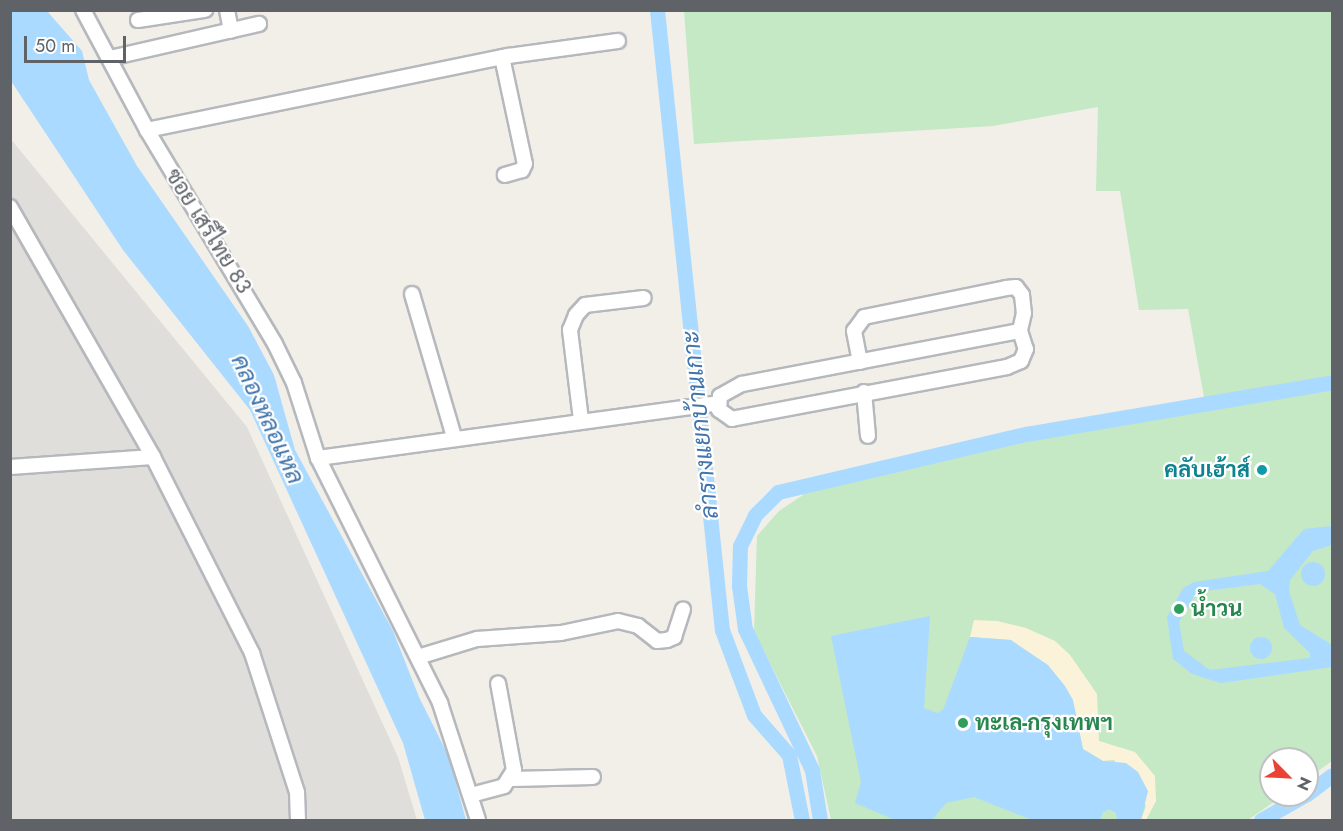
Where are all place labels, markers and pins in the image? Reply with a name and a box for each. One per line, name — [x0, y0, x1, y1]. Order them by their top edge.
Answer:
place label: คลับเฮ้าส์ — [1164, 457, 1250, 483]
marker: คลับเฮ้าส์ — [1255, 463, 1269, 477]
place label: น้ำวน — [1191, 596, 1243, 622]
marker: น้ำวน — [1172, 602, 1186, 616]
place label: ทะเล-กรุงเทพฯ — [975, 710, 1113, 736]
marker: ทะเล-กรุงเทพฯ — [956, 716, 970, 730]

